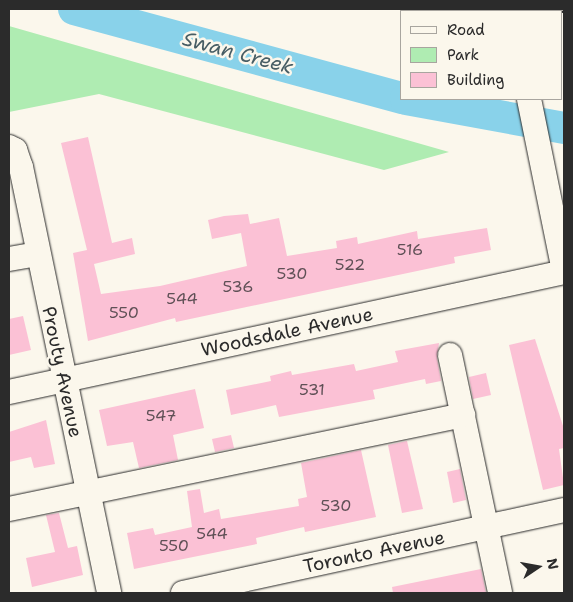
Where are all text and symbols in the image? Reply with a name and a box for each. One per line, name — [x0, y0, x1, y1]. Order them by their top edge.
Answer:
legend — [400, 10, 563, 100]
text: Road — [447, 20, 485, 40]
water label: Swan Creek — [180, 27, 296, 79]
text: Park — [447, 45, 479, 65]
text: Building — [447, 70, 504, 90]
house number: 516 — [397, 240, 423, 260]
house number: 522 — [335, 255, 365, 275]
house number: 530 — [276, 264, 308, 284]
house number: 536 — [222, 277, 254, 297]
house number: 544 — [166, 289, 198, 309]
house number: 550 — [109, 303, 139, 323]
street label: Woodsdale Avenue — [199, 303, 375, 361]
street label: Prouty Avenue — [37, 304, 87, 440]
house number: 531 — [299, 380, 325, 400]
house number: 547 — [146, 406, 176, 426]
house number: 530 — [320, 496, 352, 516]
house number: 544 — [196, 524, 228, 544]
street label: Toronto Avenue — [301, 526, 447, 578]
house number: 550 — [159, 536, 189, 556]
north arrow — [513, 542, 563, 592]
text: N — [543, 557, 563, 571]

